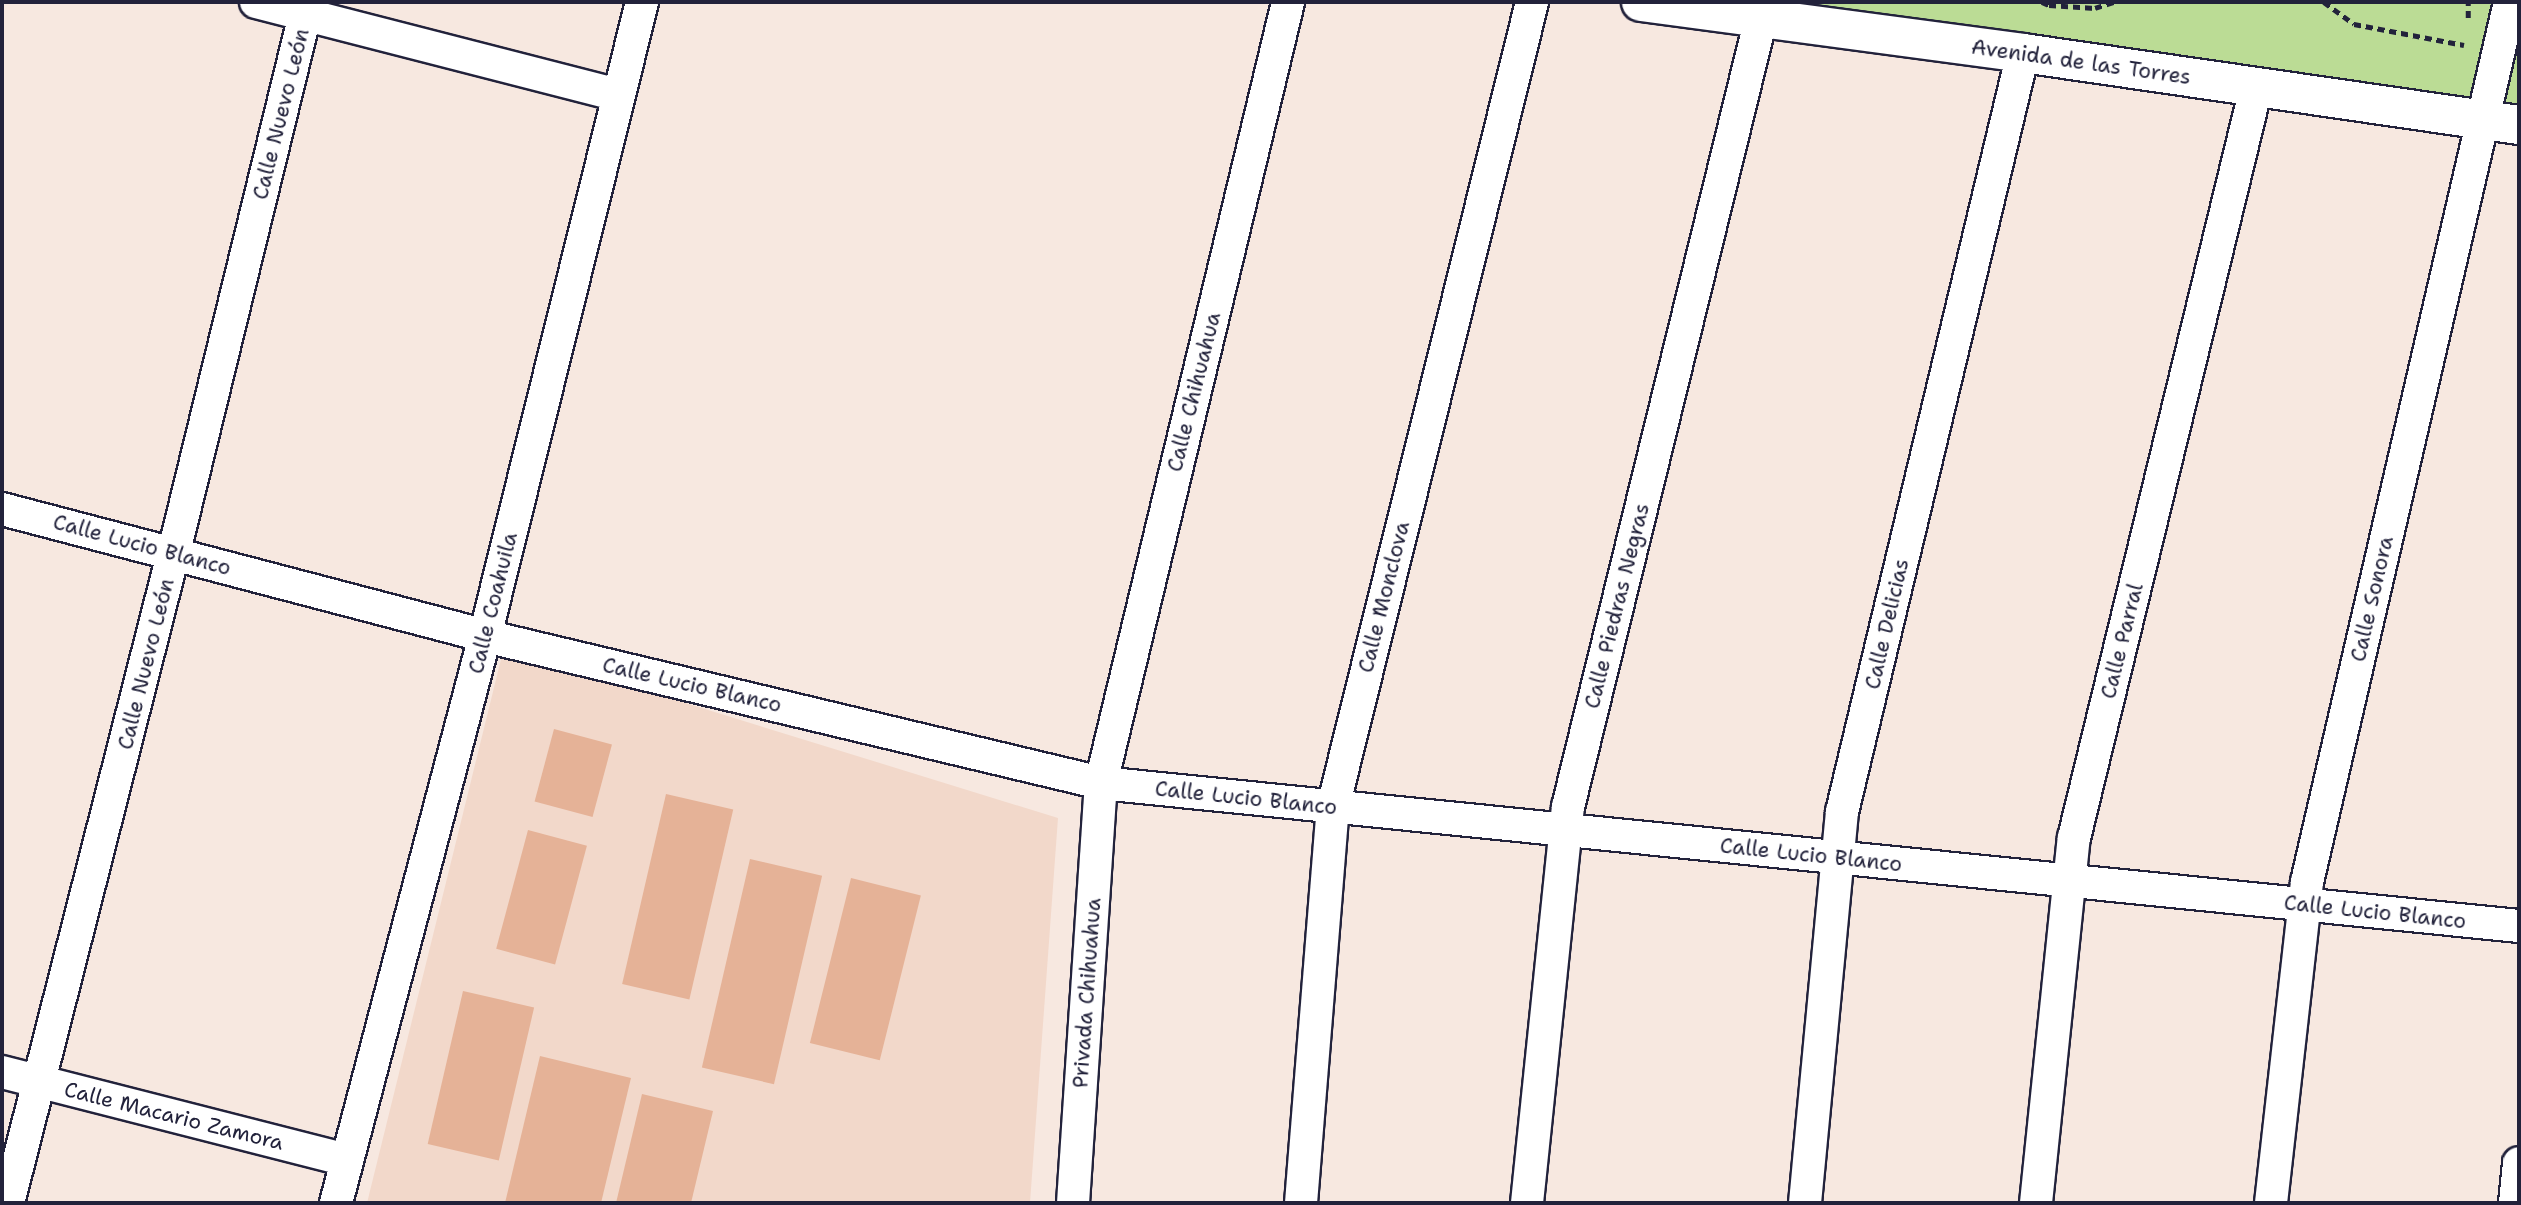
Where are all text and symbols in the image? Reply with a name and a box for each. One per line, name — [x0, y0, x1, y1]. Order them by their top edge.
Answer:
street label: Calle Nuevo León — [248, 26, 314, 202]
street label: Avenida de las Torres — [1970, 34, 2192, 90]
street label: Calle Chihuahua — [1162, 310, 1226, 474]
street label: Calle Piedras Negras — [1579, 501, 1655, 711]
street label: Calle Lucio Blanco — [50, 509, 234, 581]
street label: Calle Monclova — [1353, 519, 1415, 675]
street label: Calle Coahuila — [463, 530, 523, 676]
street label: Calle Sonora — [2345, 534, 2399, 664]
street label: Calle Delicias — [1860, 556, 1914, 692]
street label: Calle Nuevo León — [113, 576, 179, 752]
street label: Calle Parral — [2095, 581, 2149, 701]
street label: Calle Lucio Blanco — [600, 652, 784, 718]
street label: Calle Lucio Blanco — [1154, 776, 1338, 820]
street label: Calle Lucio Blanco — [1719, 833, 1903, 877]
street label: Calle Lucio Blanco — [2283, 890, 2467, 934]
street label: Privada Chihuahua — [1068, 897, 1106, 1089]
street label: Calle Macario Zamora — [62, 1077, 286, 1155]

